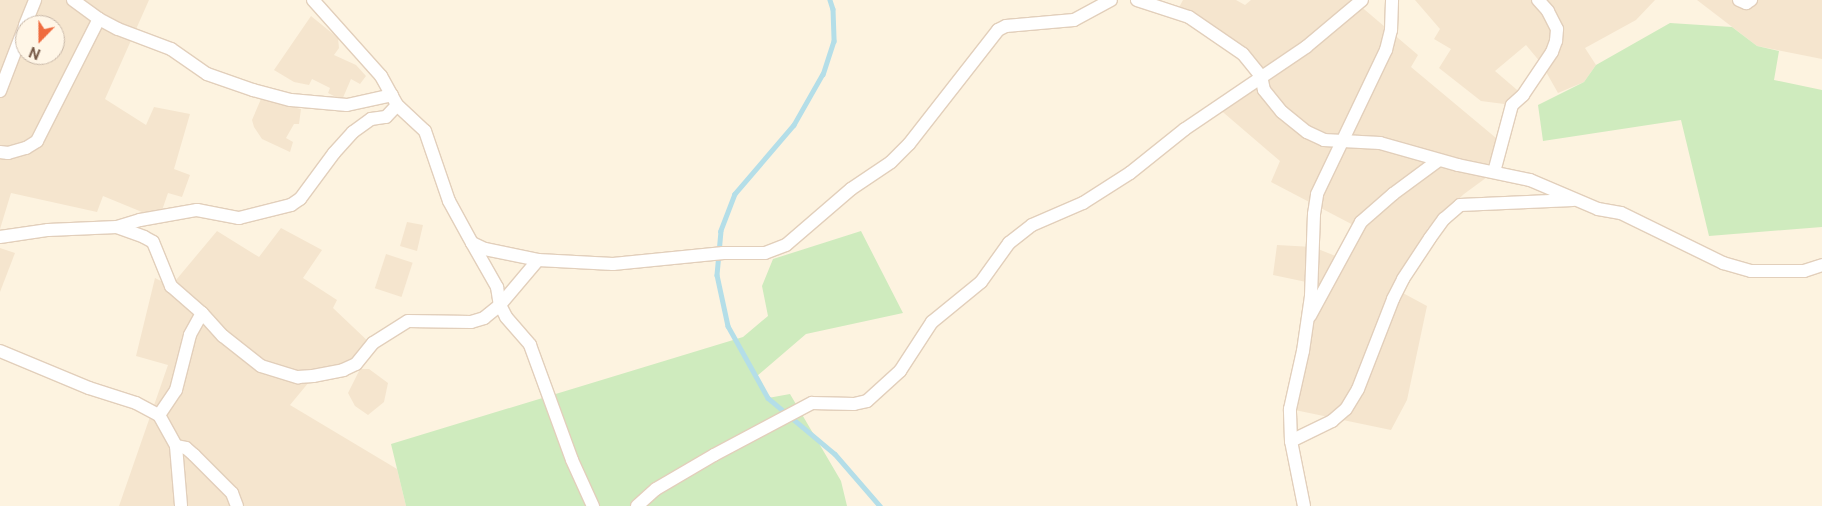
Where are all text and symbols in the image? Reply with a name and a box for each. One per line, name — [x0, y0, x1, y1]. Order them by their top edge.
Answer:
north arrow — [15, 15, 65, 65]
text: N — [27, 44, 43, 62]

